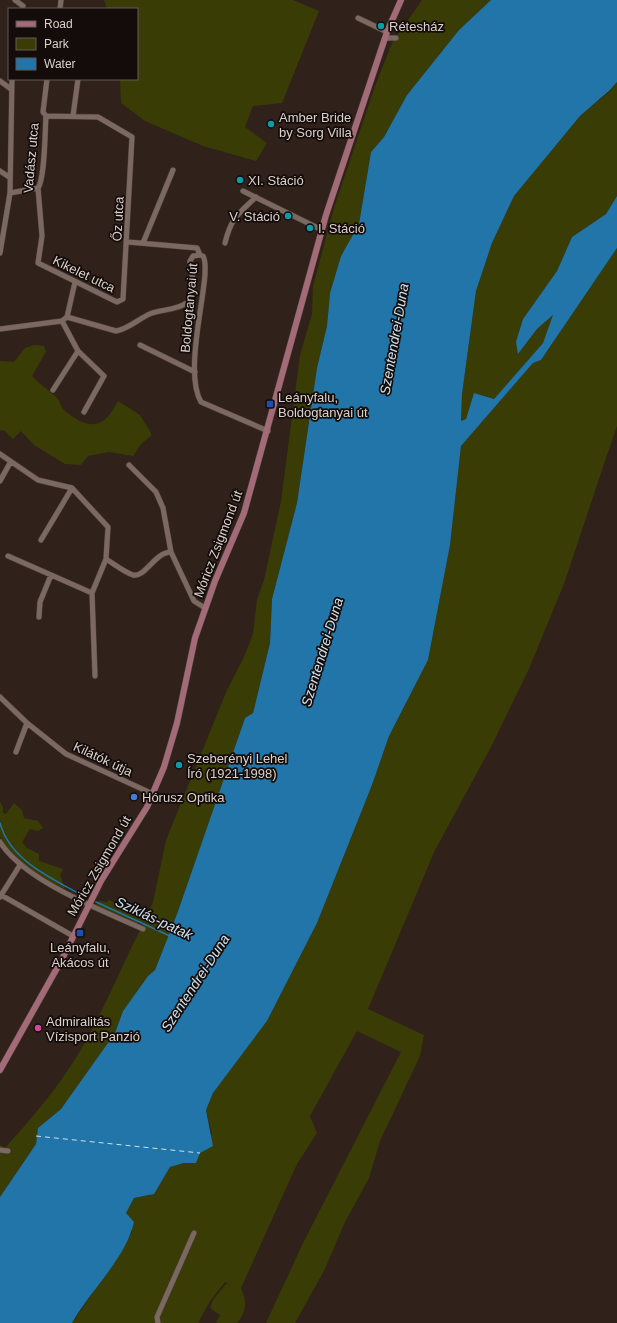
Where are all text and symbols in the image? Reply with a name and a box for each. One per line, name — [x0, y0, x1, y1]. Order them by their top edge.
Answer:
legend — [8, 8, 138, 80]
text: Road — [44, 17, 73, 31]
place label: Rétesház — [389, 19, 444, 34]
marker: Rétesház — [376, 21, 386, 31]
text: Park — [44, 37, 70, 51]
text: Water — [44, 57, 76, 71]
place label: Amber Bride by Sorg Villa — [279, 110, 353, 140]
marker: Amber Bride by Sorg Villa — [266, 119, 276, 129]
street label: Vadász utca — [20, 121, 42, 194]
place label: XI. Stáció — [248, 173, 304, 188]
marker: XI. Stáció — [235, 175, 245, 185]
street label: Őz utca — [109, 195, 127, 242]
place label: V. Stáció — [229, 209, 280, 224]
marker: V. Stáció — [283, 211, 293, 221]
place label: I. Stáció — [318, 221, 365, 236]
marker: I. Stáció — [305, 223, 315, 233]
street label: Kikelet utca — [51, 253, 118, 296]
street label: Boldogtanyai út — [178, 262, 200, 353]
water label: Szentendrei-Duna — [376, 282, 412, 396]
place label: Leányfalu, Boldogtanyai út — [278, 390, 368, 420]
marker: Leányfalu, Boldogtanyai út — [265, 399, 275, 409]
street label: Móricz Zsigmond út — [191, 488, 245, 600]
water label: Szentendrei-Duna — [298, 596, 346, 708]
street label: Kilátók útja — [71, 739, 136, 780]
place label: Szeberényi Lehel Író (1921-1998) — [187, 751, 288, 781]
marker: Szeberényi Lehel Író (1921-1998) — [174, 760, 184, 770]
place label: Hórusz Optika — [142, 790, 225, 805]
marker: Hórusz Optika — [129, 792, 139, 802]
street label: Móricz Zsigmond út — [64, 813, 134, 919]
water label: Sziklás-patak — [113, 893, 196, 943]
marker: Leányfalu, Akácos út — [75, 928, 85, 938]
water label: Szentendrei-Duna — [158, 931, 233, 1035]
place label: Leányfalu, Akácos út — [50, 940, 110, 970]
place label: Admiralitás Vízisport Panzió — [46, 1014, 140, 1044]
marker: Admiralitás Vízisport Panzió — [33, 1023, 43, 1033]

